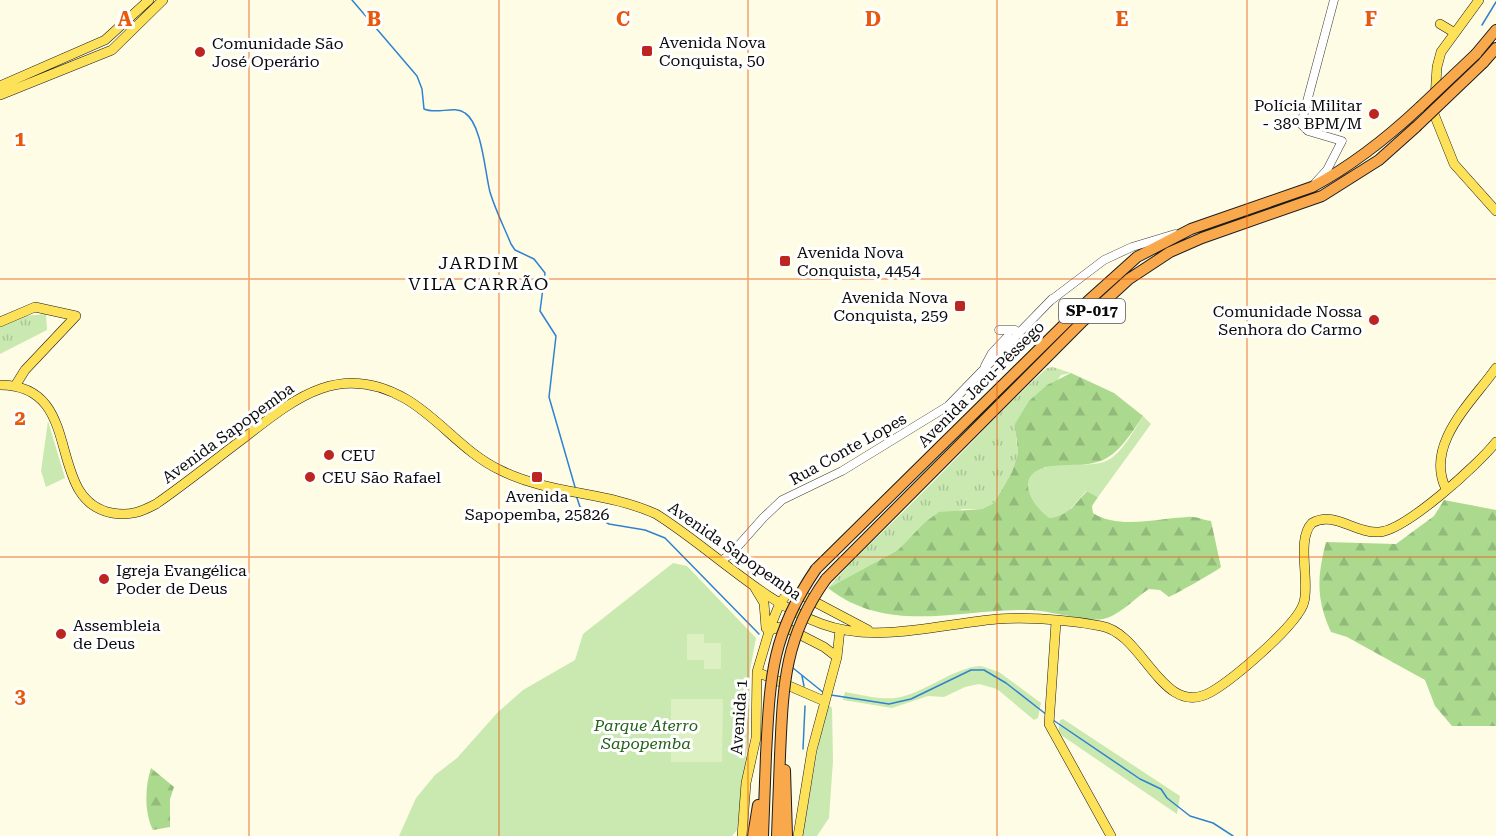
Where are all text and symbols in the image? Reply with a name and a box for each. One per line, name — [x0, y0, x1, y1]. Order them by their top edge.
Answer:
text: A — [118, 7, 133, 31]
text: B — [367, 7, 381, 31]
text: C — [616, 7, 630, 31]
text: D — [865, 7, 881, 31]
text: E — [1116, 7, 1129, 31]
text: F — [1365, 7, 1377, 31]
place label: Avenida Nova Conquista, 50 — [659, 33, 766, 70]
place label: Comunidade São José Operário — [212, 34, 344, 71]
marker: Avenida Nova Conquista, 50 — [640, 44, 654, 58]
marker: Comunidade São José Operário — [193, 45, 207, 59]
place label: Polícia Militar - 38º BPM/M — [1254, 96, 1362, 133]
marker: Polícia Militar - 38º BPM/M — [1367, 107, 1381, 121]
text: 1 — [14, 127, 26, 151]
place label: Avenida Nova Conquista, 4454 — [797, 243, 921, 280]
district label: JARDIM VILA CARRÃO — [408, 252, 550, 294]
marker: Avenida Nova Conquista, 4454 — [778, 254, 792, 268]
place label: Avenida Nova Conquista, 259 — [833, 288, 948, 325]
marker: Avenida Nova Conquista, 259 — [953, 299, 967, 313]
road number: SP-017 — [1059, 299, 1125, 323]
place label: Comunidade Nossa Senhora do Carmo — [1213, 302, 1362, 339]
marker: Comunidade Nossa Senhora do Carmo — [1367, 313, 1381, 327]
street label: Avenida Jacu-Pêssego — [914, 317, 1048, 451]
street label: Avenida Sapopemba — [158, 379, 298, 487]
text: 2 — [14, 406, 26, 430]
street label: Rua Conte Lopes — [786, 409, 910, 489]
place label: CEU — [341, 446, 376, 465]
marker: CEU — [322, 448, 336, 462]
place label: CEU São Rafael — [322, 468, 441, 487]
marker: CEU São Rafael — [303, 470, 317, 484]
marker: Avenida Sapopemba, 25826 — [530, 470, 544, 484]
place label: Avenida Sapopemba, 25826 — [465, 487, 609, 524]
street label: Avenida Sapopemba — [665, 498, 806, 604]
place label: Igreja Evangélica Poder de Deus — [116, 561, 247, 598]
marker: Igreja Evangélica Poder de Deus — [97, 572, 111, 586]
place label: Assembleia de Deus — [73, 616, 161, 653]
marker: Assembleia de Deus — [54, 627, 68, 641]
street label: Avenida 1 — [727, 678, 751, 755]
text: 3 — [14, 684, 26, 708]
park label: Parque Aterro Sapopemba — [593, 716, 698, 753]

